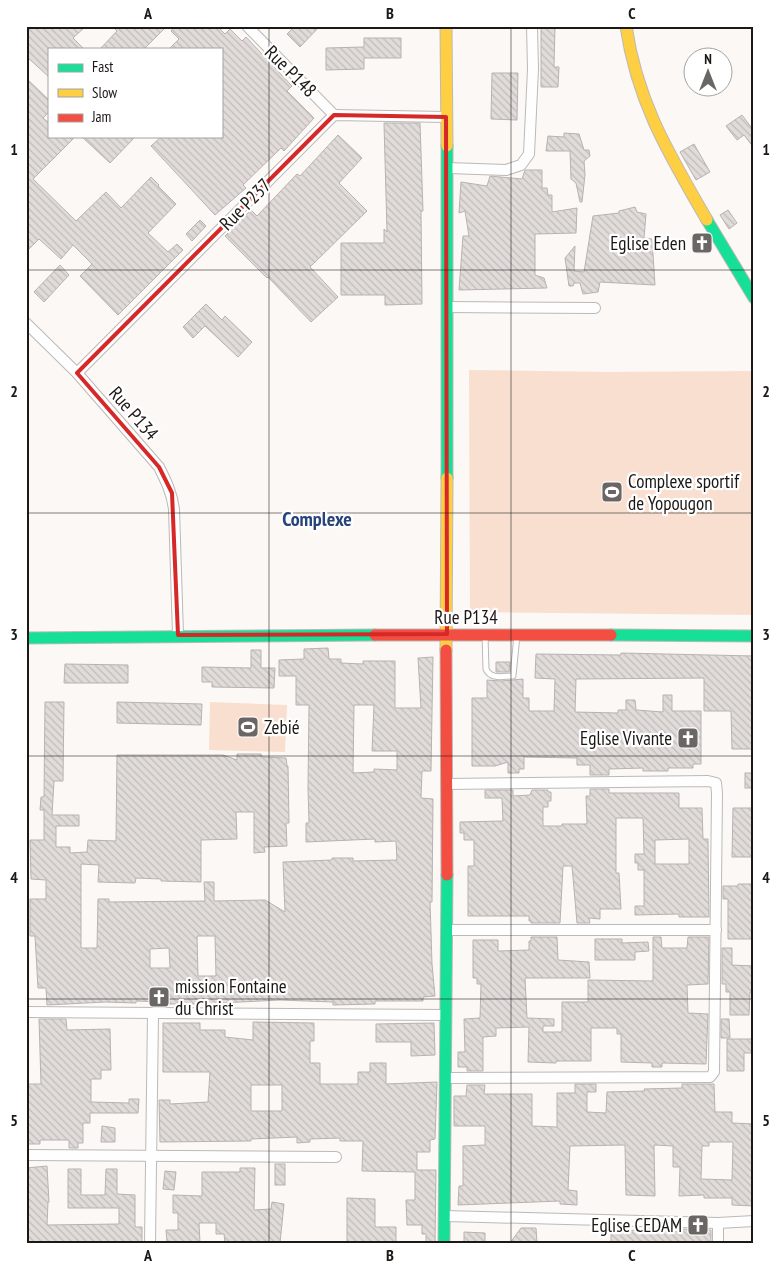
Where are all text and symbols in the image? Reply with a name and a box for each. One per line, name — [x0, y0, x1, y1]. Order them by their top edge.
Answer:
text: A — [143, 3, 153, 23]
text: B — [386, 3, 394, 23]
text: C — [628, 3, 636, 23]
street label: Rue P148 — [260, 40, 322, 102]
legend — [48, 48, 222, 138]
north arrow — [682, 48, 732, 98]
text: N — [704, 50, 712, 68]
text: Fast — [92, 57, 113, 76]
text: Slow — [92, 83, 117, 102]
text: Jam — [91, 107, 111, 126]
text: 1 — [10, 139, 18, 159]
text: 1 — [762, 139, 770, 159]
street label: Rue P237 — [214, 173, 276, 235]
place label: Eglise Eden — [610, 231, 686, 255]
church icon: Eglise Eden — [690, 231, 714, 255]
text: 2 — [10, 381, 18, 401]
street label: Rue P134 — [104, 381, 164, 445]
text: 2 — [762, 381, 770, 401]
place label: Complexe sportif de Yopougon — [628, 469, 740, 515]
sports icon: Complexe sportif de Yopougon — [600, 480, 624, 504]
district label: Complexe — [282, 506, 352, 532]
street label: Rue P134 — [434, 605, 498, 629]
text: 3 — [10, 624, 18, 644]
text: 3 — [762, 624, 770, 644]
sports icon: Zebié — [236, 715, 260, 739]
place label: Zebié — [264, 715, 300, 739]
place label: Eglise Vivante — [580, 726, 672, 750]
church icon: Eglise Vivante — [676, 726, 700, 750]
text: 4 — [10, 867, 18, 887]
text: 4 — [762, 867, 770, 887]
place label: mission Fontaine du Christ — [175, 974, 287, 1020]
church icon: mission Fontaine du Christ — [147, 985, 171, 1009]
text: 5 — [10, 1110, 18, 1130]
text: 5 — [762, 1110, 770, 1130]
place label: Eglise CEDAM — [591, 1213, 682, 1237]
church icon: Eglise CEDAM — [686, 1213, 710, 1237]
text: A — [143, 1245, 153, 1265]
text: B — [386, 1245, 394, 1265]
text: C — [628, 1245, 636, 1265]

